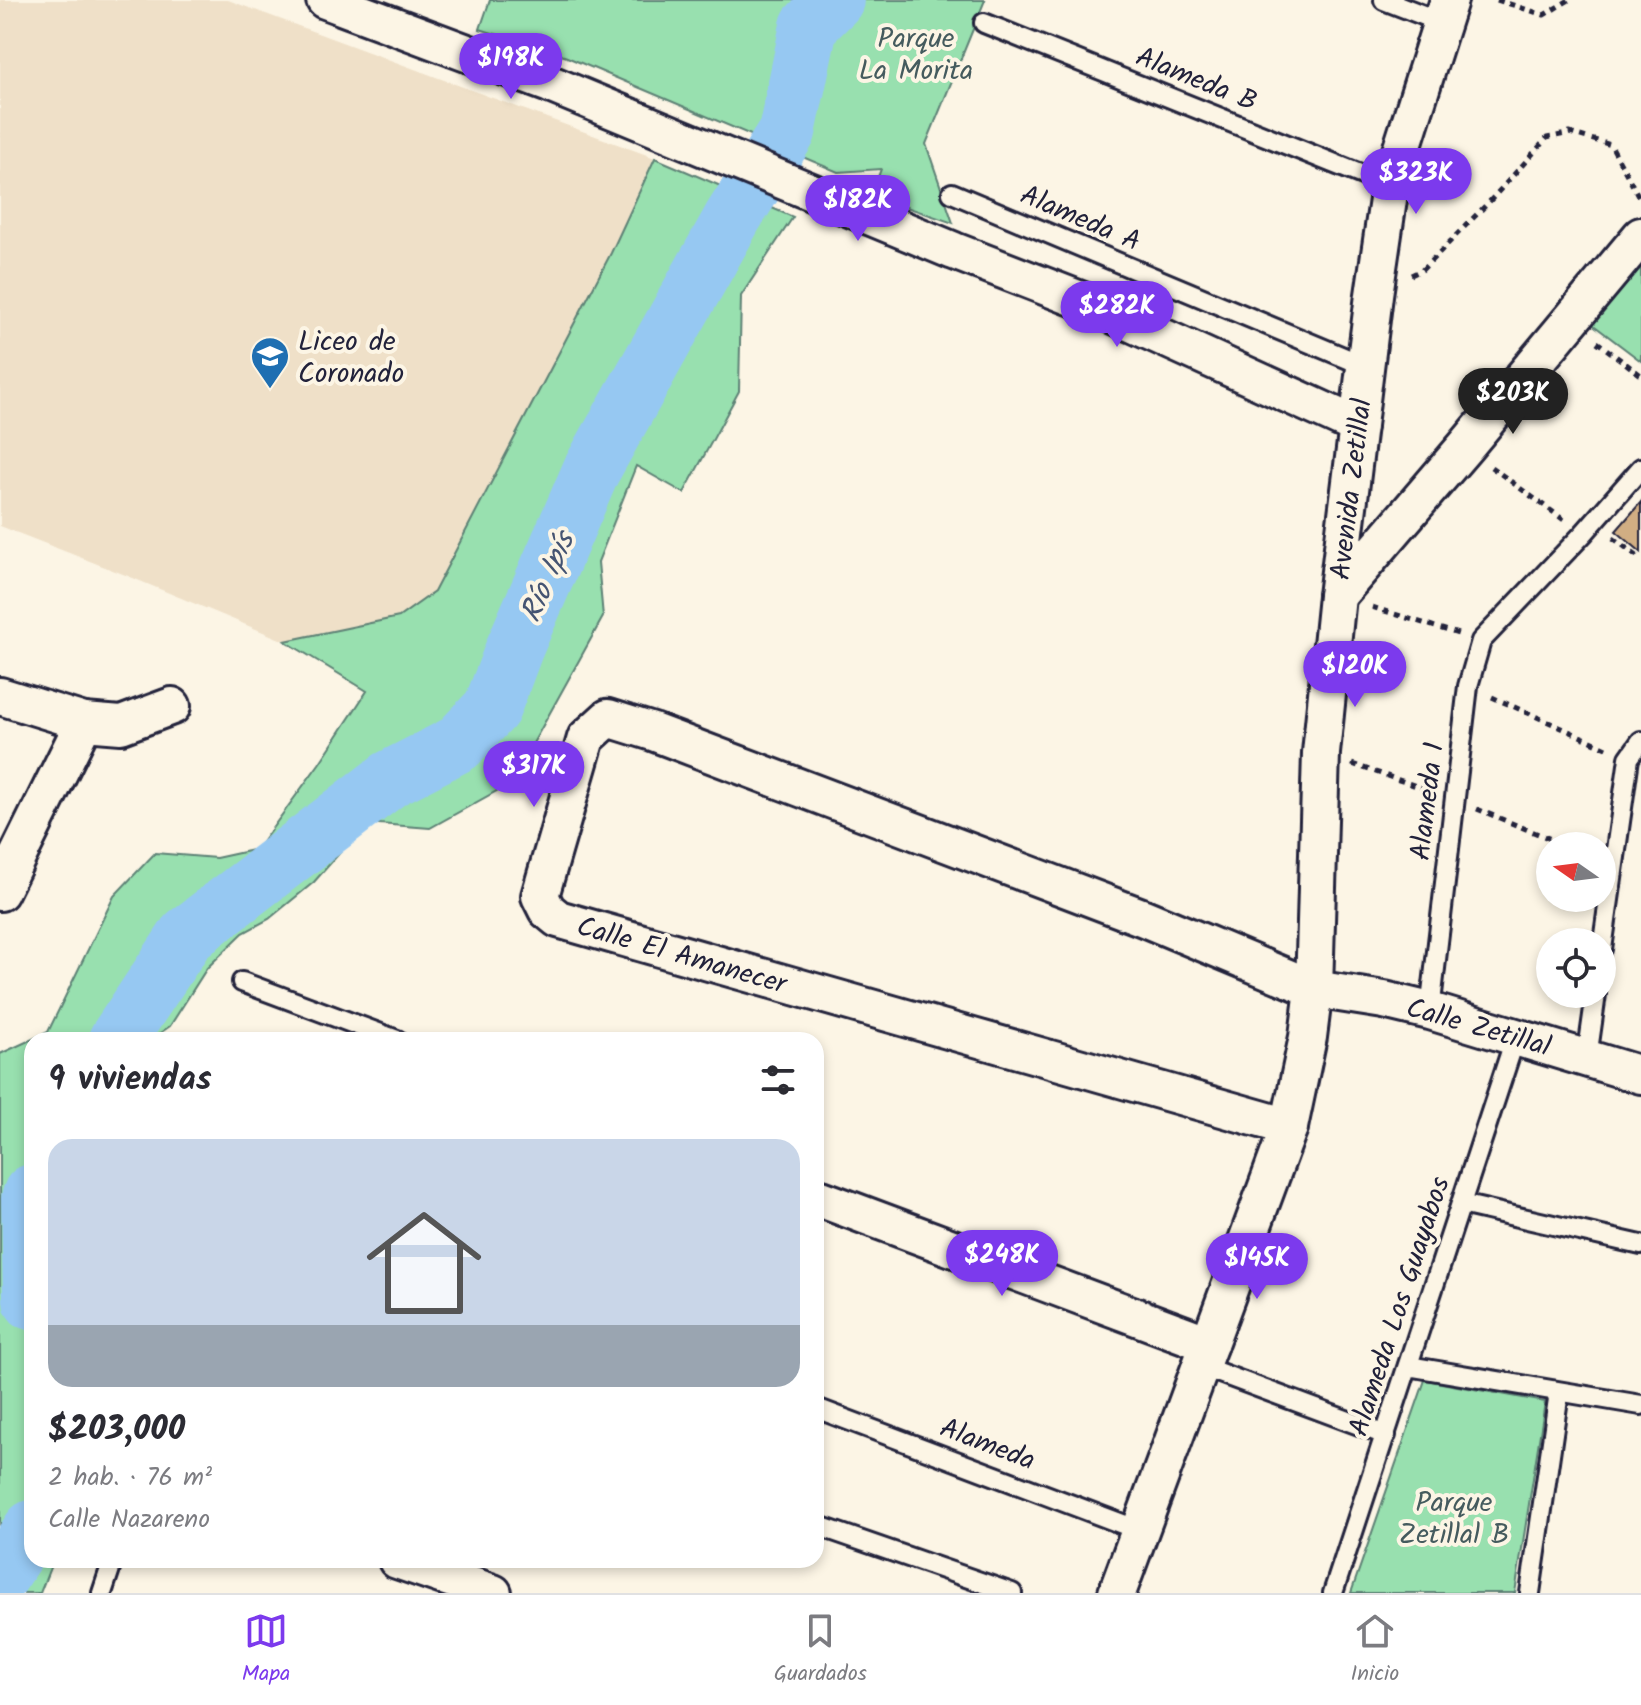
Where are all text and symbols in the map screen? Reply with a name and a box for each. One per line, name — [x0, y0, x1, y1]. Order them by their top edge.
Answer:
park label: Parque La Morita — [859, 17, 973, 94]
pin: $198K — [455, 33, 567, 101]
street label: Alameda B — [1128, 35, 1264, 125]
text: $198K — [477, 38, 545, 80]
pin: $323K — [1360, 148, 1472, 216]
text: $323K — [1379, 153, 1453, 195]
street label: Alameda A — [1013, 174, 1147, 265]
pin: $182K — [802, 175, 914, 243]
text: $182K — [823, 180, 893, 222]
pin: $282K — [1061, 281, 1173, 349]
text: $282K — [1079, 286, 1155, 328]
place label: Liceo de Coronado — [298, 320, 404, 397]
school or university icon: Liceo de Coronado — [249, 335, 291, 390]
pin: $203K — [1457, 368, 1569, 436]
text: $203K — [1476, 373, 1550, 415]
street label: Avenida Zetillal — [1319, 396, 1386, 583]
water label: Río Ipís — [508, 522, 591, 630]
pin: $120K — [1299, 641, 1411, 709]
text: $120K — [1321, 646, 1389, 688]
street label: Alameda 1 — [1399, 739, 1458, 863]
pin: $317K — [478, 741, 590, 809]
text: $317K — [501, 746, 567, 788]
north arrow — [1536, 832, 1616, 912]
map controls — [1536, 832, 1616, 1008]
street label: Calle El Amanecer — [571, 905, 793, 1008]
button: locate — [1536, 928, 1616, 1008]
street label: Calle Zetillal — [1401, 986, 1556, 1071]
text: 9 viviendas — [48, 1053, 212, 1107]
icon: filters — [756, 1058, 800, 1102]
street label: Alameda Los Guayabos — [1337, 1171, 1464, 1442]
icon: home — [352, 1191, 496, 1335]
pin: $248K — [946, 1230, 1058, 1298]
pin: $145K — [1201, 1233, 1313, 1301]
text: $248K — [964, 1235, 1040, 1277]
text: $145K — [1224, 1238, 1290, 1280]
text: $203,000 — [48, 1403, 185, 1457]
street label: Alameda — [933, 1407, 1041, 1484]
text: 2 hab. · 76 m² — [48, 1457, 212, 1499]
park label: Parque Zetillal B — [1399, 1481, 1509, 1558]
text: Calle Nazareno — [48, 1499, 210, 1541]
tab: Mapa — [242, 1609, 290, 1692]
tab: Guardados — [774, 1609, 867, 1692]
tab: Inicio — [1350, 1609, 1399, 1692]

